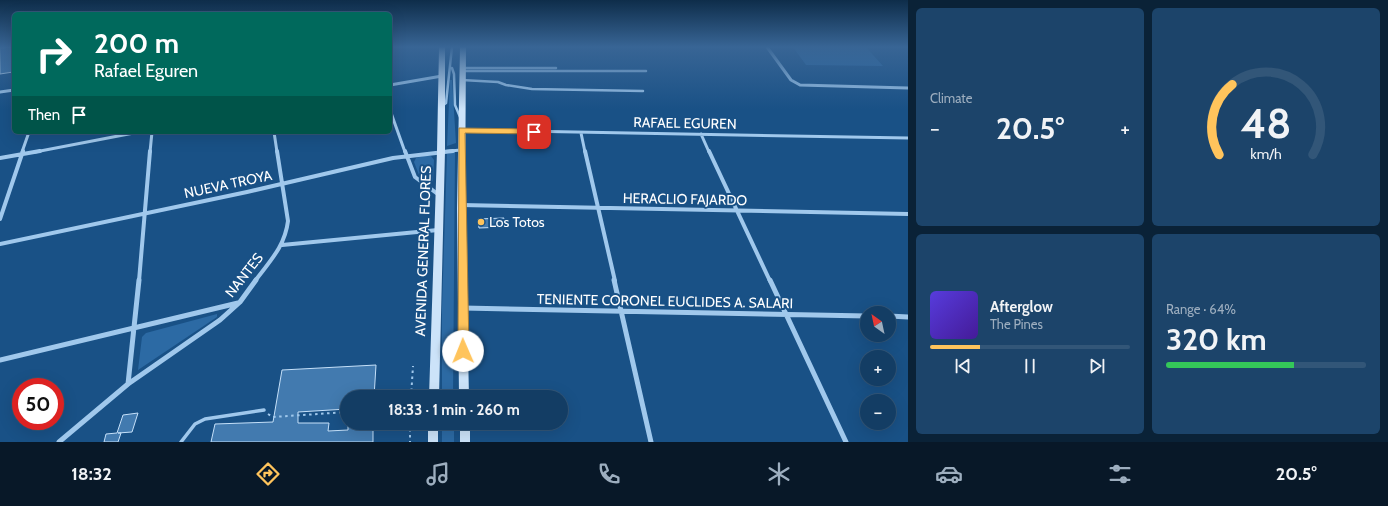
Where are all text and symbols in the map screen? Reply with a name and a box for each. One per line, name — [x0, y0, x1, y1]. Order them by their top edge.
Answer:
text: 200 m — [94, 26, 179, 60]
icon: right — [28, 28, 80, 80]
text: Rafael Eguren — [94, 60, 198, 82]
text: Climate — [930, 90, 972, 106]
text: 48 — [1241, 98, 1291, 148]
icon: arrive — [68, 104, 90, 126]
text: Then — [28, 106, 60, 124]
text: 20.5° — [996, 110, 1064, 147]
street label: RAFAEL EGUREN — [633, 113, 737, 133]
pin — [517, 115, 551, 149]
text: − — [930, 115, 940, 142]
text: + — [1120, 115, 1130, 142]
icon: arrive — [523, 121, 545, 143]
text: km/h — [1250, 145, 1282, 163]
street label: AVENIDA GENERAL FLORES — [411, 165, 435, 337]
street label: NUEVA TROYA — [182, 166, 274, 202]
street label: HERACLIO FAJARDO — [623, 189, 748, 209]
place label: Los Totos — [489, 213, 545, 231]
marker: Los Totos — [476, 217, 486, 227]
street label: NANTES — [221, 249, 267, 301]
street label: TENIENTE CORONEL EUCLIDES A. SALARI — [537, 290, 793, 312]
text: Afterglow — [990, 298, 1053, 316]
text: Range · 64% — [1166, 301, 1236, 317]
north arrow — [860, 306, 896, 342]
map controls — [860, 306, 896, 430]
text: The Pines — [990, 316, 1043, 332]
text: 320 km — [1166, 321, 1267, 358]
position arrow — [442, 330, 484, 372]
button: + — [860, 350, 896, 386]
icon: previous — [952, 355, 974, 377]
icon: pause — [1019, 355, 1041, 377]
icon: next — [1086, 355, 1108, 377]
speed limit sign: 50 — [12, 378, 64, 430]
button: − — [860, 394, 896, 430]
text: 18:33 · 1 min · 260 m — [388, 401, 520, 419]
icon: directions — [254, 460, 282, 488]
icon: music — [424, 460, 452, 488]
icon: phone — [595, 460, 623, 488]
icon: climate — [765, 460, 793, 488]
icon: car — [935, 460, 963, 488]
icon: filters — [1106, 460, 1134, 488]
text: 18:32 — [71, 463, 112, 485]
text: 20.5° — [1276, 463, 1317, 485]

